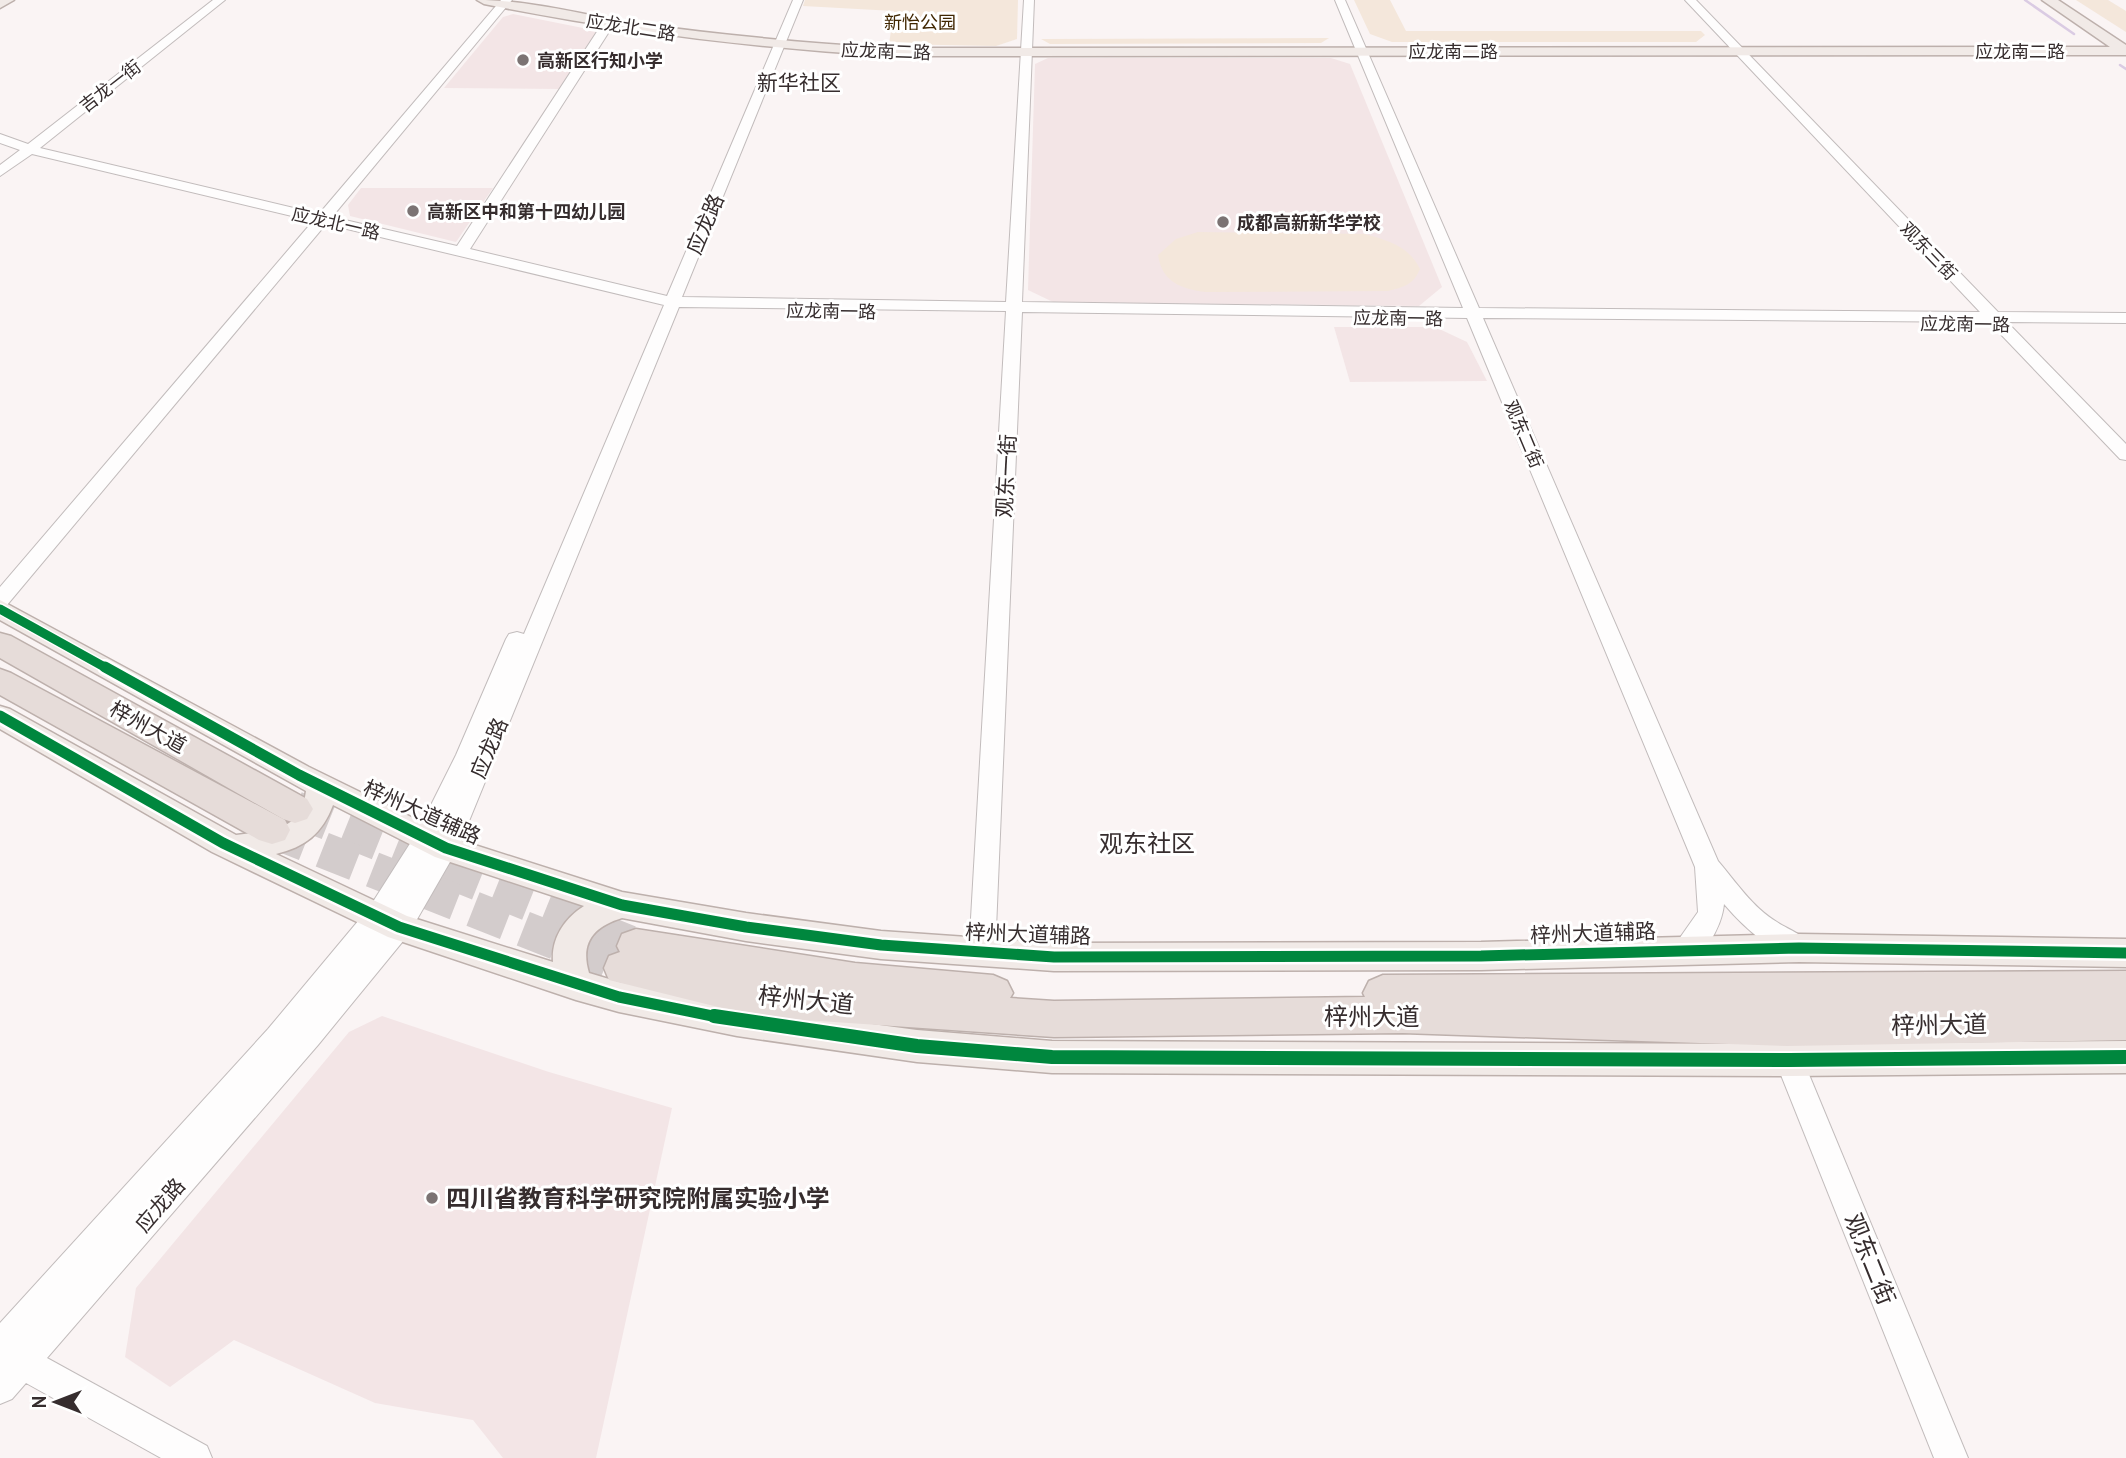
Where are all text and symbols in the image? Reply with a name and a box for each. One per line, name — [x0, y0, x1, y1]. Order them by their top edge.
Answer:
street label: 应龙北二路 — [585, 9, 677, 45]
park label: 新怡公园 — [884, 11, 956, 34]
street label: 应龙南二路 — [841, 38, 931, 64]
street label: 应龙南二路 — [1408, 40, 1498, 63]
street label: 应龙南二路 — [1975, 40, 2065, 63]
place label: 高新区行知小学 — [537, 49, 663, 72]
marker: 高新区行知小学 — [515, 52, 531, 68]
street label: 吉龙一街 — [75, 55, 145, 117]
district label: 新华社区 — [757, 69, 841, 96]
street label: 应龙路 — [680, 190, 730, 258]
place label: 高新区中和第十四幼儿园 — [427, 200, 625, 223]
street label: 应龙北一路 — [290, 202, 382, 244]
marker: 高新区中和第十四幼儿园 — [405, 203, 421, 219]
place label: 成都高新新华学校 — [1237, 211, 1381, 234]
marker: 成都高新新华学校 — [1215, 214, 1231, 230]
street label: 观东三街 — [1896, 217, 1962, 285]
street label: 应龙南一路 — [786, 299, 876, 323]
street label: 应龙南一路 — [1353, 306, 1443, 330]
street label: 应龙南一路 — [1920, 312, 2010, 336]
street label: 观东二街 — [1499, 396, 1549, 472]
street label: 观东一街 — [990, 433, 1022, 519]
street label: 梓州大道 — [105, 695, 191, 759]
street label: 应龙路 — [464, 714, 514, 782]
street label: 梓州大道辅路 — [359, 774, 485, 850]
district label: 观东社区 — [1099, 828, 1195, 859]
street label: 梓州大道辅路 — [1530, 917, 1656, 949]
street label: 梓州大道辅路 — [965, 918, 1091, 950]
street label: 梓州大道 — [757, 980, 855, 1020]
street label: 梓州大道 — [1324, 1001, 1420, 1032]
street label: 梓州大道 — [1891, 1009, 1987, 1041]
street label: 应龙路 — [129, 1172, 191, 1238]
place label: 四川省教育科学研究院附属实验小学 — [446, 1183, 830, 1214]
marker: 四川省教育科学研究院附属实验小学 — [424, 1190, 440, 1206]
street label: 观东二街 — [1838, 1209, 1902, 1309]
north arrow — [21, 1367, 91, 1437]
text: N — [27, 1396, 51, 1408]

